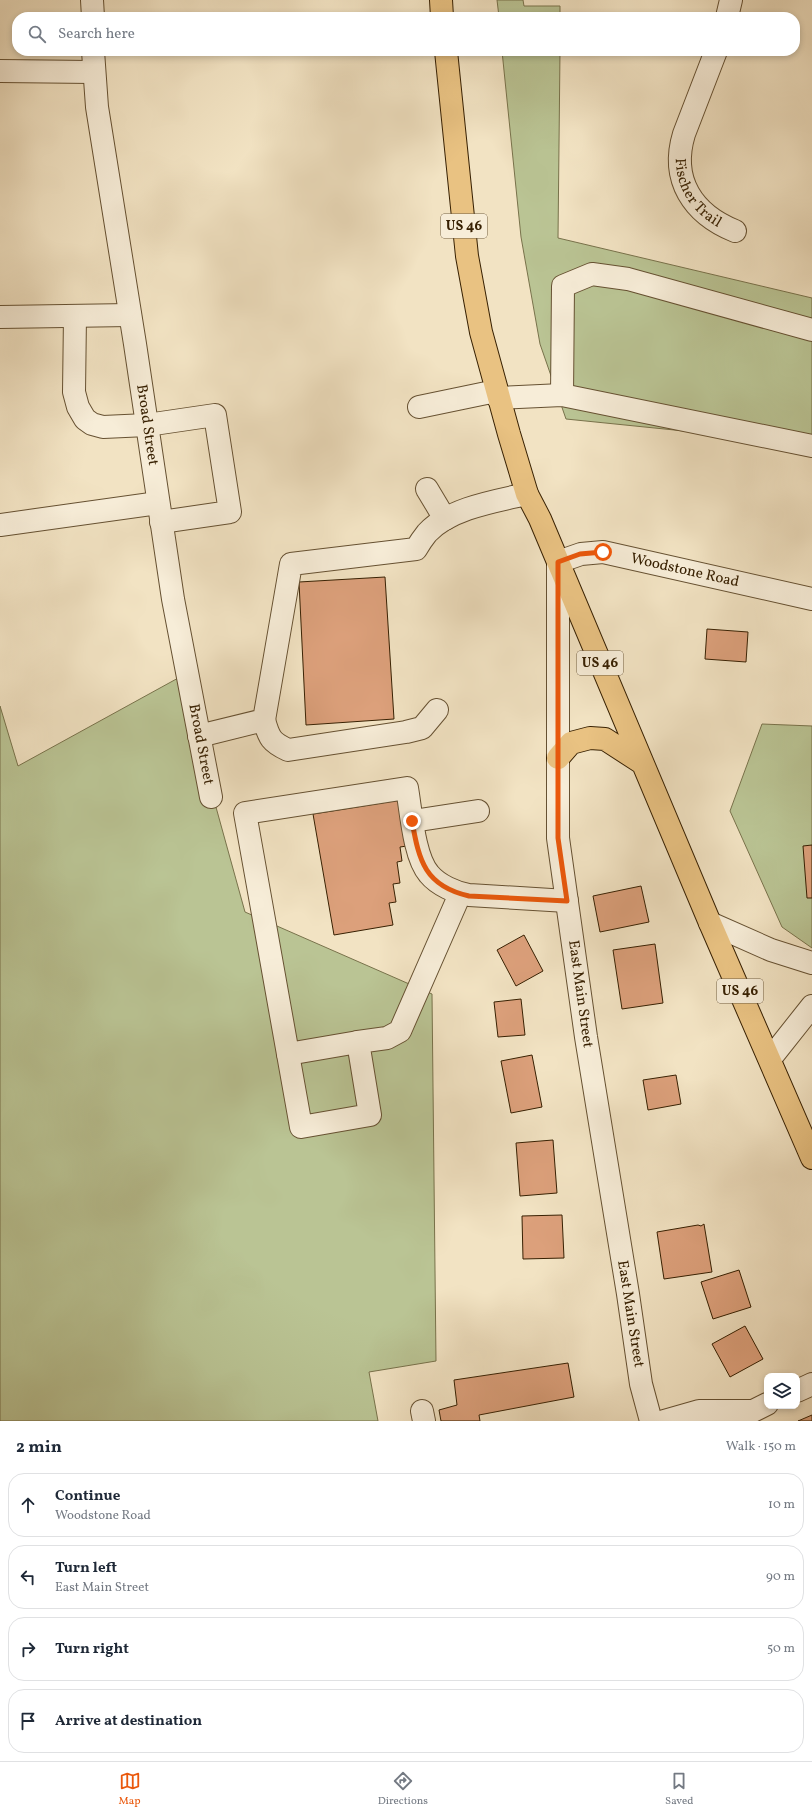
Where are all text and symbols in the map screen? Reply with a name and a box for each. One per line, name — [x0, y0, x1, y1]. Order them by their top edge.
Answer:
search box — [12, 12, 800, 56]
icon: search — [26, 23, 48, 45]
text: Search here — [58, 24, 135, 45]
street label: Fischer Trail — [669, 158, 726, 233]
road number: US 46 — [441, 214, 487, 238]
street label: Broad Street — [131, 383, 163, 467]
route start — [594, 543, 612, 561]
street label: Woodstone Road — [629, 548, 741, 593]
road number: US 46 — [577, 651, 623, 675]
street label: Broad Street — [183, 702, 219, 787]
route end — [403, 812, 421, 830]
street label: East Main Street — [562, 939, 598, 1049]
road number: US 46 — [717, 979, 763, 1003]
street label: East Main Street — [611, 1259, 649, 1369]
map controls — [764, 1373, 800, 1409]
button: layers — [764, 1373, 800, 1409]
text: 2 min — [16, 1436, 62, 1459]
text: Walk · 150 m — [726, 1438, 796, 1456]
text: Continue — [55, 1486, 120, 1507]
icon: ahead — [17, 1494, 39, 1516]
text: 10 m — [768, 1496, 795, 1514]
text: Woodstone Road — [55, 1507, 151, 1525]
text: Turn left — [55, 1558, 117, 1579]
icon: left — [17, 1566, 39, 1588]
text: 90 m — [766, 1568, 795, 1586]
text: East Main Street — [55, 1579, 149, 1597]
icon: right — [17, 1638, 39, 1660]
text: Turn right — [55, 1639, 129, 1660]
text: 50 m — [767, 1640, 795, 1658]
icon: arrive — [17, 1710, 39, 1732]
text: Arrive at destination — [55, 1711, 202, 1732]
tab: Map — [119, 1770, 141, 1809]
tab: Directions — [378, 1770, 428, 1809]
tab: Saved — [665, 1770, 693, 1809]

